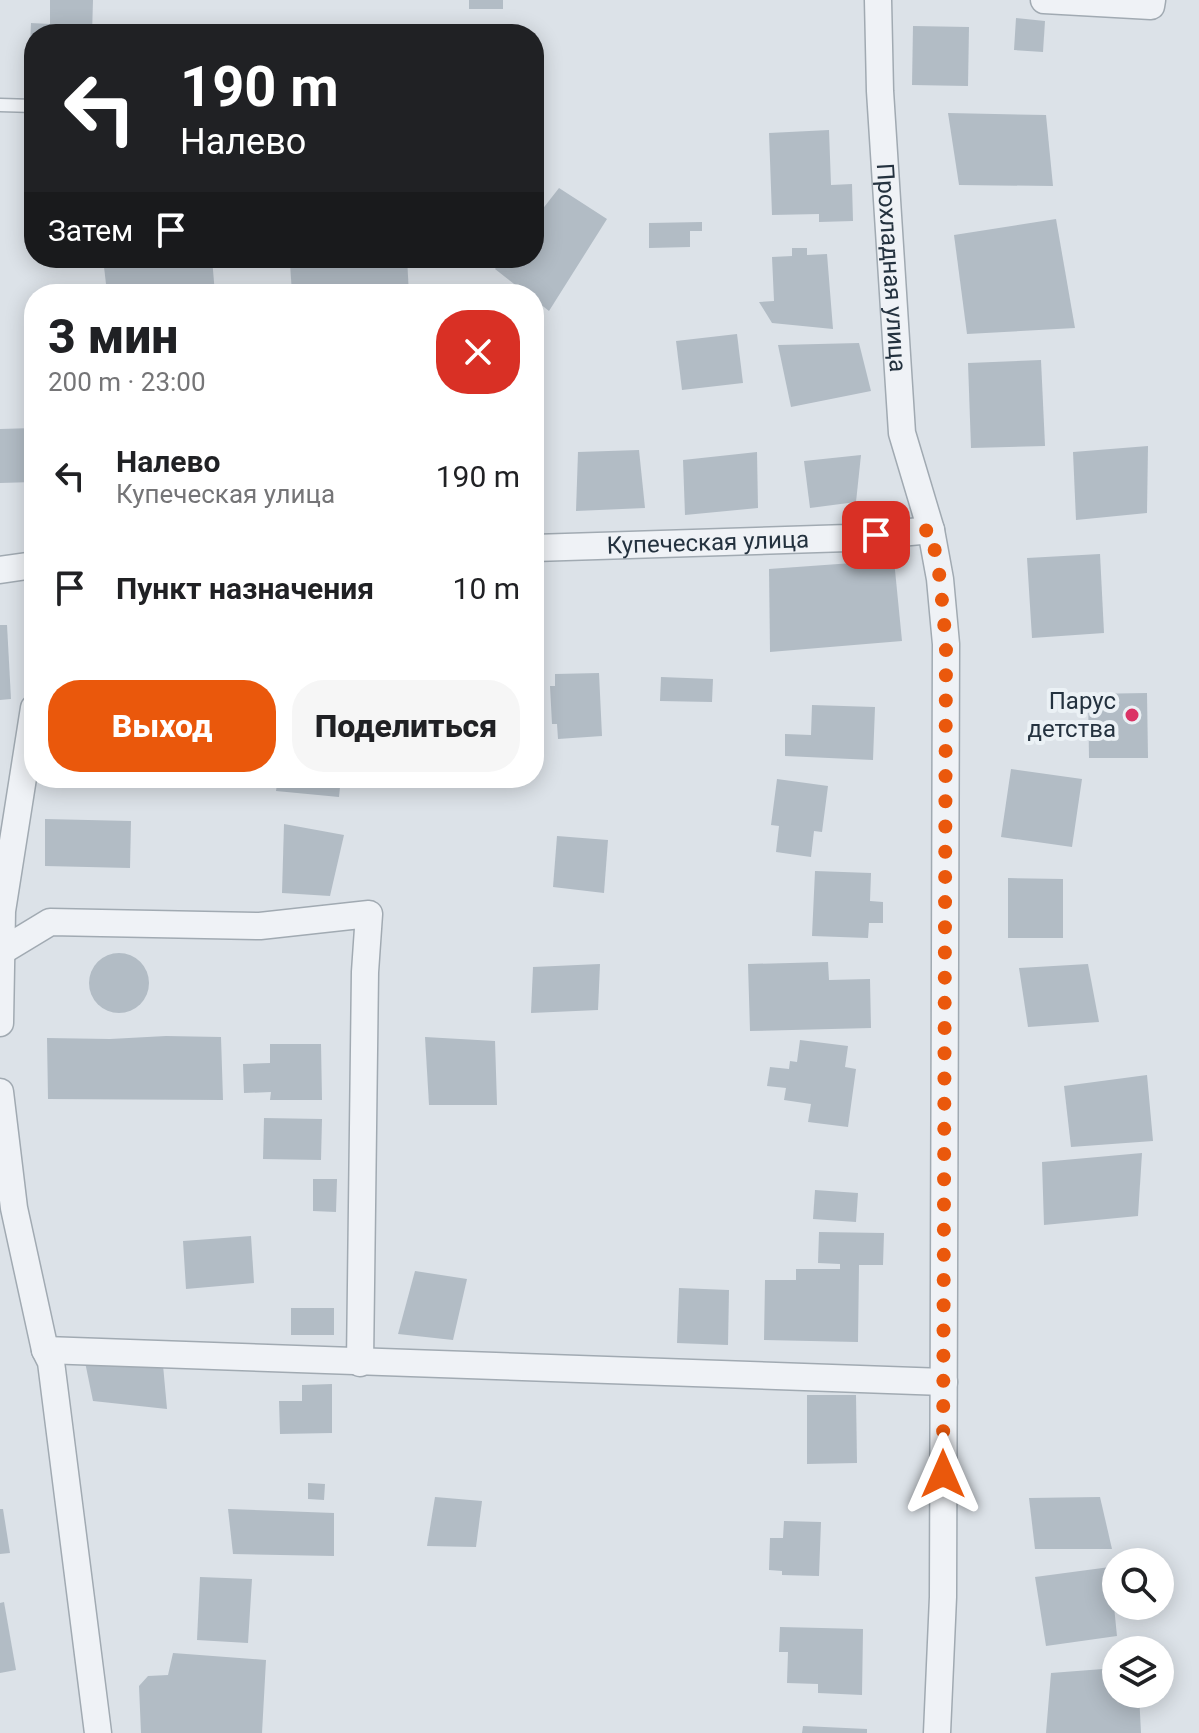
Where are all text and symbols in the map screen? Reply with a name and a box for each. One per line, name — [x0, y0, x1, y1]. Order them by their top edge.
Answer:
text: 190 m — [180, 54, 339, 120]
icon: left — [48, 56, 152, 160]
text: Налево — [180, 121, 306, 163]
street label: Прохладная улица — [871, 162, 912, 373]
icon: arrive — [149, 208, 193, 252]
text: Затем — [48, 213, 133, 248]
text: 3 мин — [48, 308, 178, 365]
button: close — [436, 310, 520, 394]
text: 200 m · 23:00 — [48, 367, 206, 397]
text: Налево — [116, 444, 220, 479]
icon: left — [48, 454, 92, 498]
text: 190 m — [436, 459, 520, 494]
text: Купеческая улица — [116, 479, 335, 509]
pin — [842, 501, 910, 569]
icon: arrive — [854, 513, 898, 557]
street label: Купеческая улица — [606, 525, 809, 560]
icon: arrive — [48, 566, 92, 610]
text: Пункт назначения — [116, 571, 374, 606]
text: 10 m — [453, 571, 520, 606]
button: Выход — [48, 680, 276, 772]
button: Поделиться — [292, 680, 520, 772]
place label: Парус детства — [1027, 687, 1116, 743]
marker: Парус детства — [1123, 706, 1141, 724]
position arrow — [901, 1432, 985, 1516]
map controls — [1102, 1548, 1174, 1708]
button: search — [1102, 1548, 1174, 1620]
button: layers — [1102, 1636, 1174, 1708]

